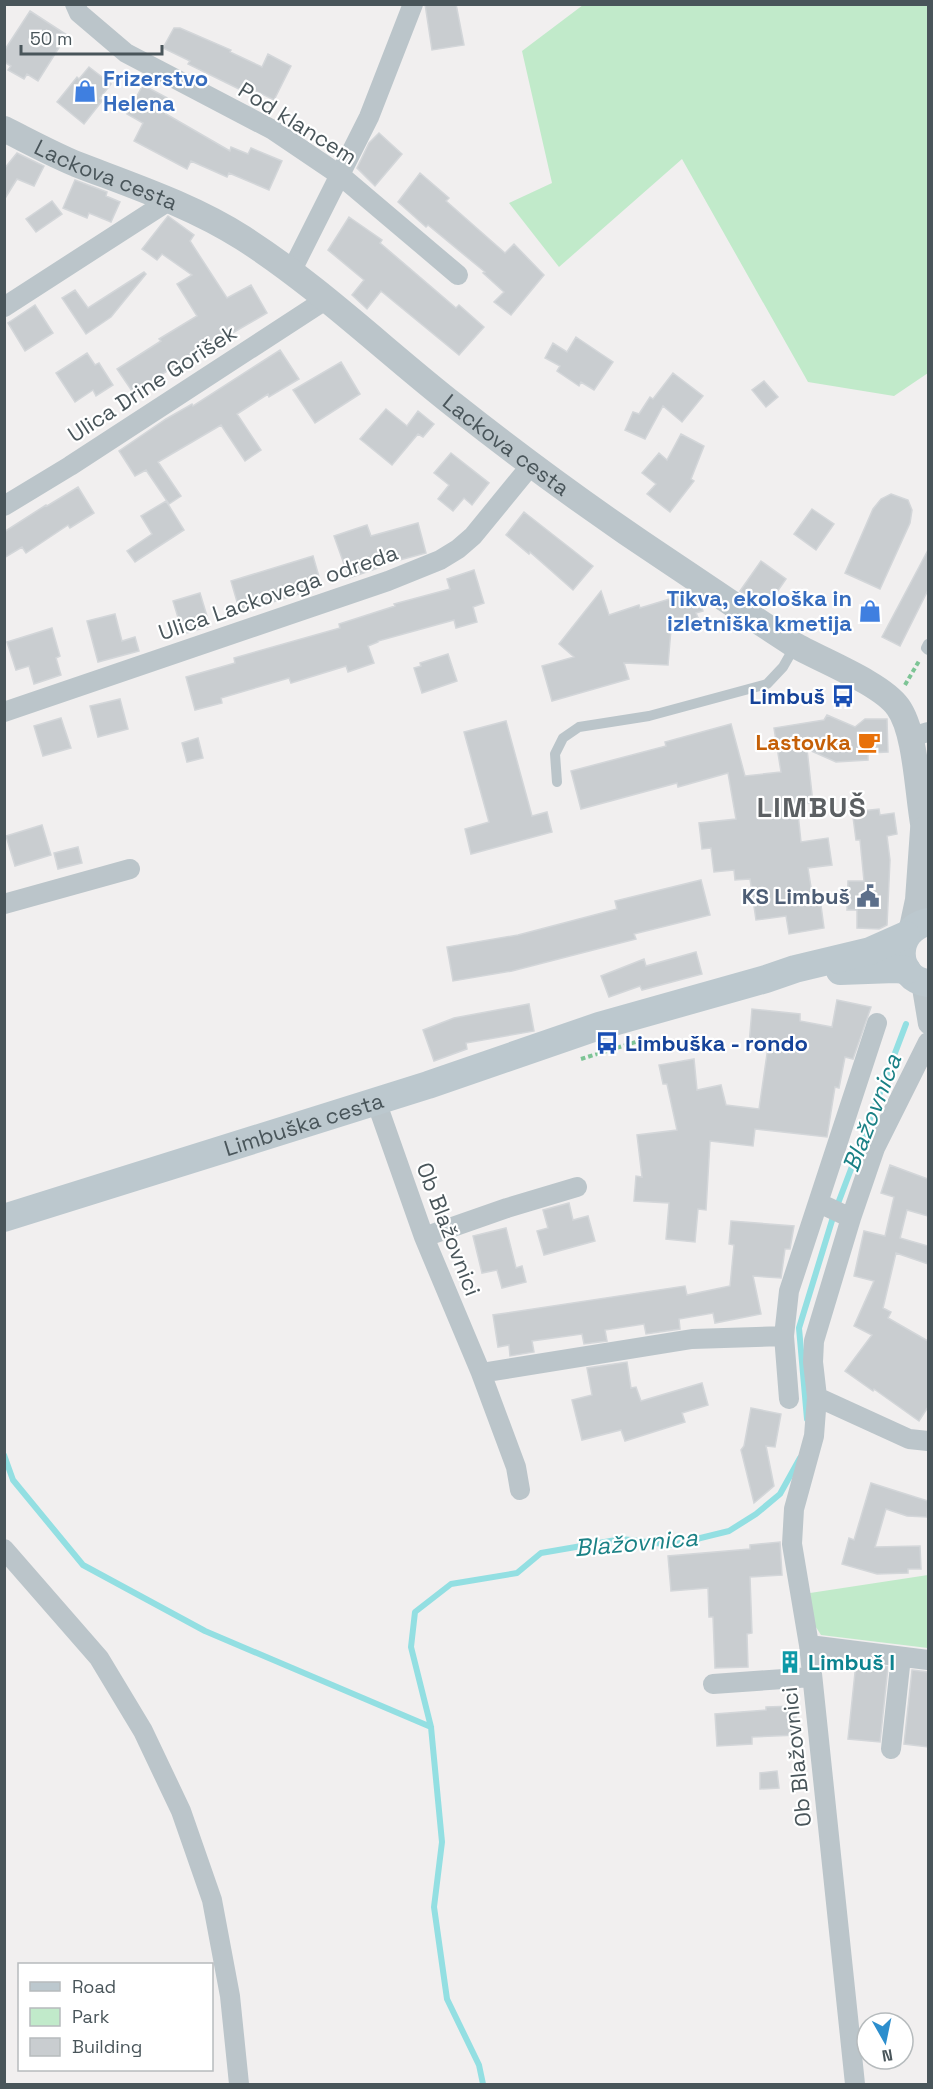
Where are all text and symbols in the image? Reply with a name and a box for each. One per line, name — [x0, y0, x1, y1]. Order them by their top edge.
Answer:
scale bar — [21, 18, 162, 56]
text: 50 m — [30, 27, 72, 50]
place label: Frizerstvo Helena — [103, 64, 208, 117]
street label: Pod klancem — [233, 75, 363, 171]
shop icon: Frizerstvo Helena — [72, 78, 98, 104]
street label: Lackova cesta — [30, 133, 182, 216]
street label: Ulica Drine Gorišek — [62, 318, 242, 448]
street label: Lackova cesta — [437, 388, 575, 502]
street label: Ulica Lackovega odreda — [155, 538, 402, 646]
place label: Tikva, ekološka in izletniška kmetija — [667, 584, 852, 637]
shop icon: Tikva, ekološka in izletniška kmetija — [857, 598, 883, 624]
place label: Limbuš — [749, 682, 825, 710]
bus stop icon: Limbuš — [830, 683, 856, 709]
place label: Lastovka — [755, 728, 851, 756]
cafe icon: Lastovka — [856, 729, 882, 755]
district label: LIMBUŠ — [757, 789, 867, 825]
place label: KS Limbuš — [742, 882, 850, 910]
public building icon: KS Limbuš — [855, 883, 881, 909]
place label: Limbuška - rondo — [625, 1029, 808, 1057]
bus stop icon: Limbuška - rondo — [594, 1030, 620, 1056]
water label: Blažovnica — [835, 1049, 908, 1176]
street label: Limbuška cesta — [220, 1086, 387, 1162]
street label: Ob Blažovnici — [411, 1158, 487, 1300]
water label: Blažovnica — [573, 1522, 699, 1563]
place label: Limbuš I — [808, 1648, 895, 1676]
building icon: Limbuš I — [777, 1649, 803, 1675]
street label: Ob Blažovnici — [775, 1686, 817, 1828]
legend — [18, 1963, 213, 2071]
text: Road — [72, 1975, 116, 1998]
text: Park — [72, 2005, 110, 2028]
north arrow — [855, 2011, 915, 2071]
text: Building — [72, 2035, 142, 2058]
text: N — [880, 2044, 894, 2067]

